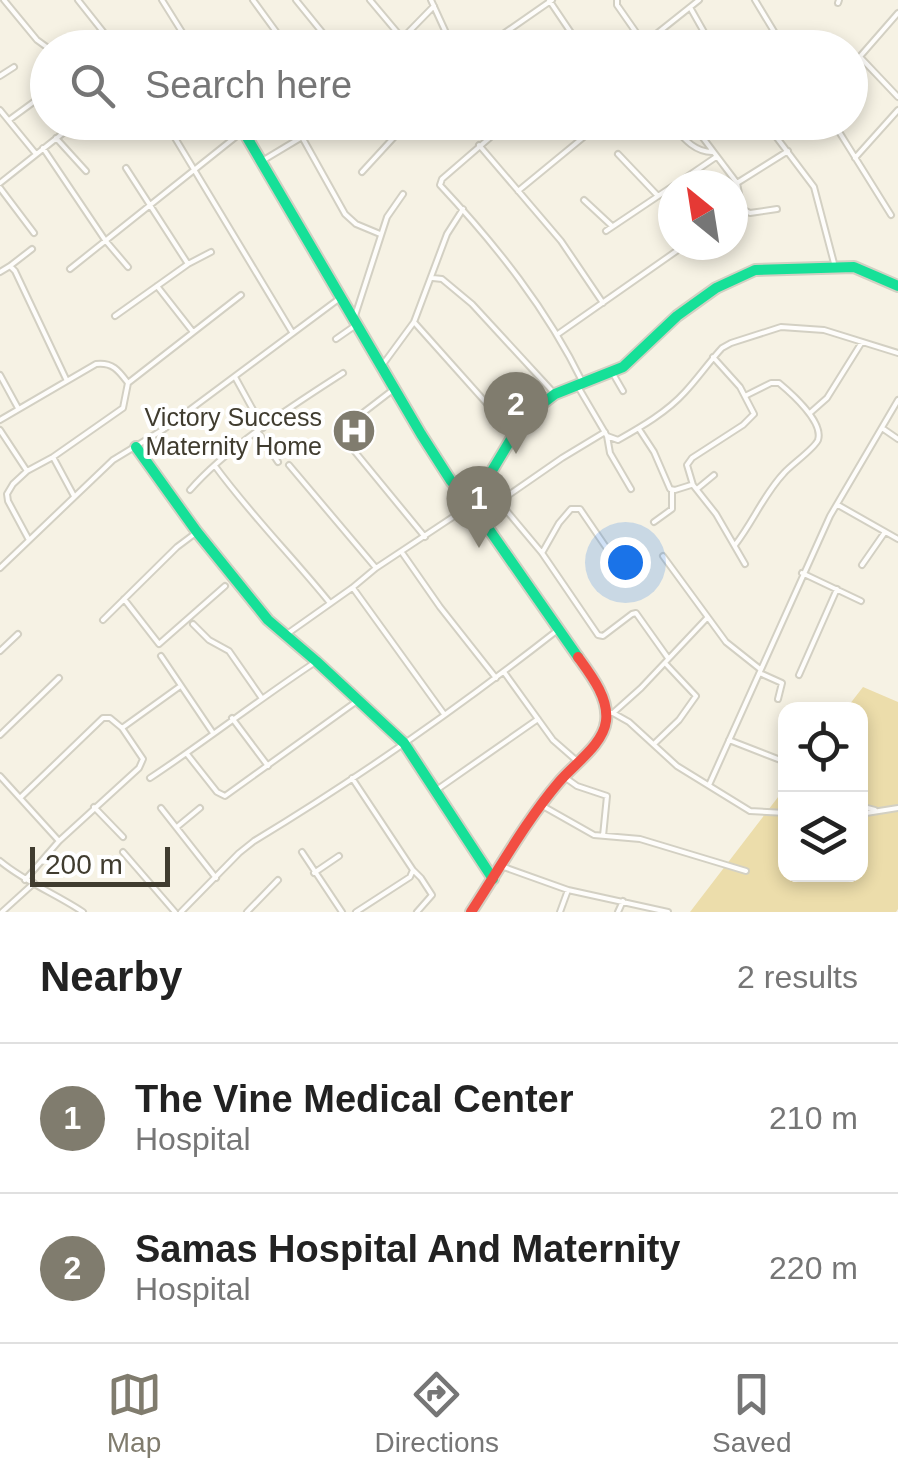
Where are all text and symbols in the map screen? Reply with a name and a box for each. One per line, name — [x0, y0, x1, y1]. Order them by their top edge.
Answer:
search box — [30, 30, 868, 140]
icon: search — [65, 58, 120, 113]
text: Search here — [145, 64, 352, 106]
north arrow — [658, 170, 748, 260]
pin: 2 — [484, 372, 548, 454]
place label: Victory Success Maternity Home — [145, 403, 322, 460]
hospital icon: Victory Success Maternity Home — [331, 408, 377, 454]
pin: 1 — [446, 466, 512, 548]
your location — [600, 537, 651, 588]
map controls — [778, 702, 868, 882]
button: locate — [778, 702, 868, 792]
button: layers — [778, 792, 868, 882]
scale bar — [30, 842, 170, 886]
text: 200 m — [45, 849, 123, 880]
text: Nearby — [40, 953, 182, 1000]
text: 2 results — [737, 959, 858, 995]
text: The Vine Medical Center — [135, 1078, 574, 1120]
text: 1 — [64, 1100, 81, 1136]
text: 210 m — [769, 1100, 858, 1136]
text: Hospital — [135, 1121, 251, 1157]
text: Samas Hospital And Maternity — [135, 1228, 681, 1270]
text: 2 — [64, 1250, 81, 1286]
text: 220 m — [769, 1250, 858, 1286]
text: Hospital — [135, 1271, 251, 1307]
tab: Map — [107, 1367, 162, 1459]
tab: Directions — [375, 1367, 499, 1459]
tab: Saved — [712, 1367, 791, 1459]

